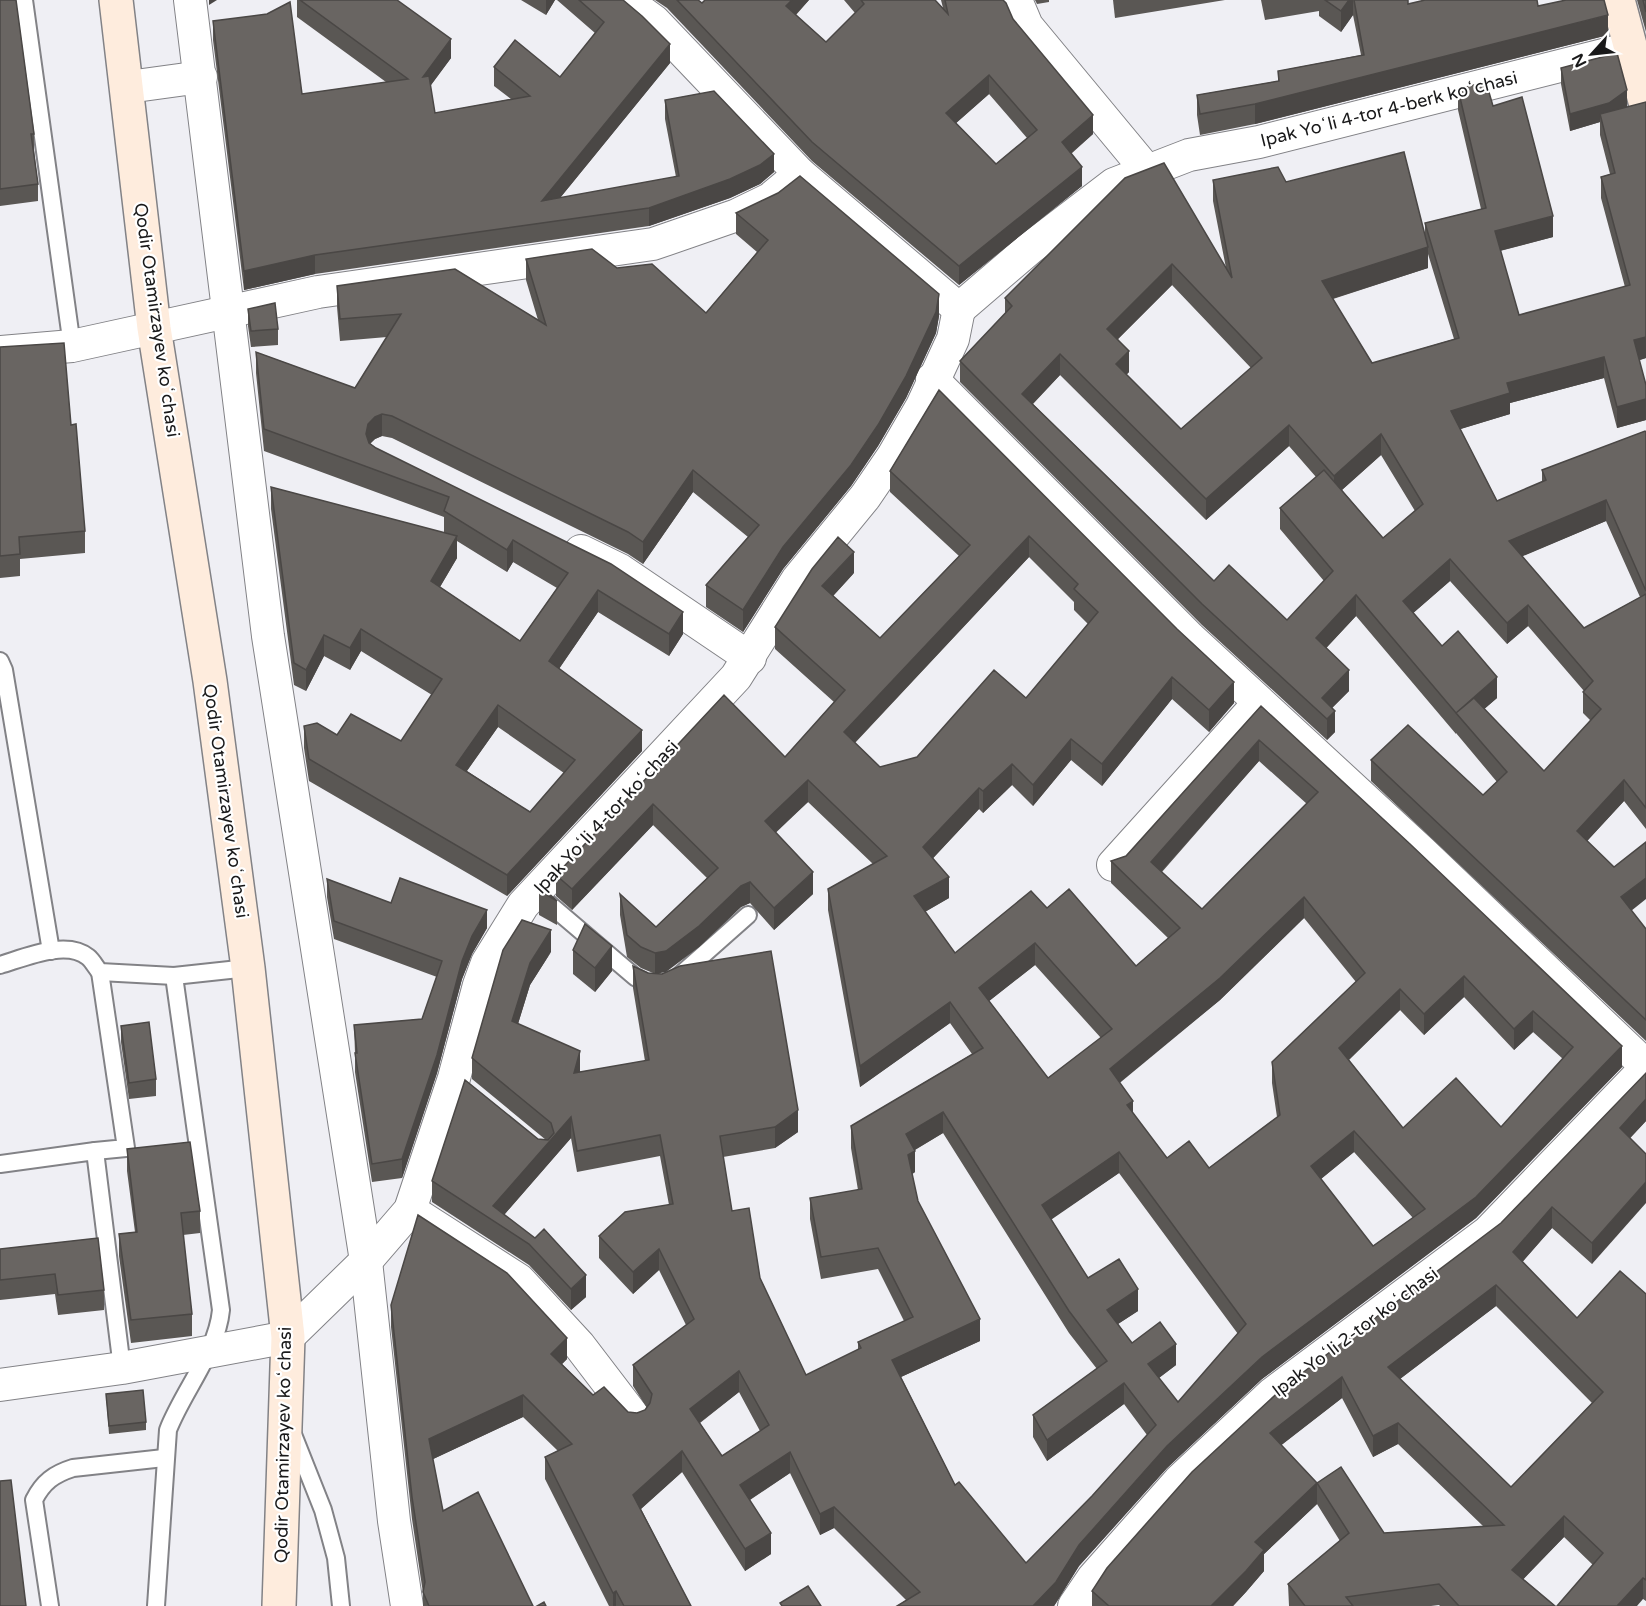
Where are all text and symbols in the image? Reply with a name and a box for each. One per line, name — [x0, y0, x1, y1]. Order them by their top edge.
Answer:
north arrow — [1562, 24, 1622, 84]
text: N — [1568, 50, 1591, 71]
street label: Ipak Yoʻli 4-tor 4-berk koʻchasi — [1258, 66, 1520, 152]
street label: Qodir Otamirzayev koʻchasi — [130, 201, 184, 439]
street label: Qodir Otamirzayev koʻchasi — [199, 682, 253, 920]
street label: Ipak Yoʻli 4-tor koʻchasi — [529, 736, 683, 898]
street label: Ipak Yoʻli 2-tor koʻchasi — [1268, 1262, 1442, 1402]
street label: Qodir Otamirzayev koʻchasi — [270, 1327, 296, 1563]

